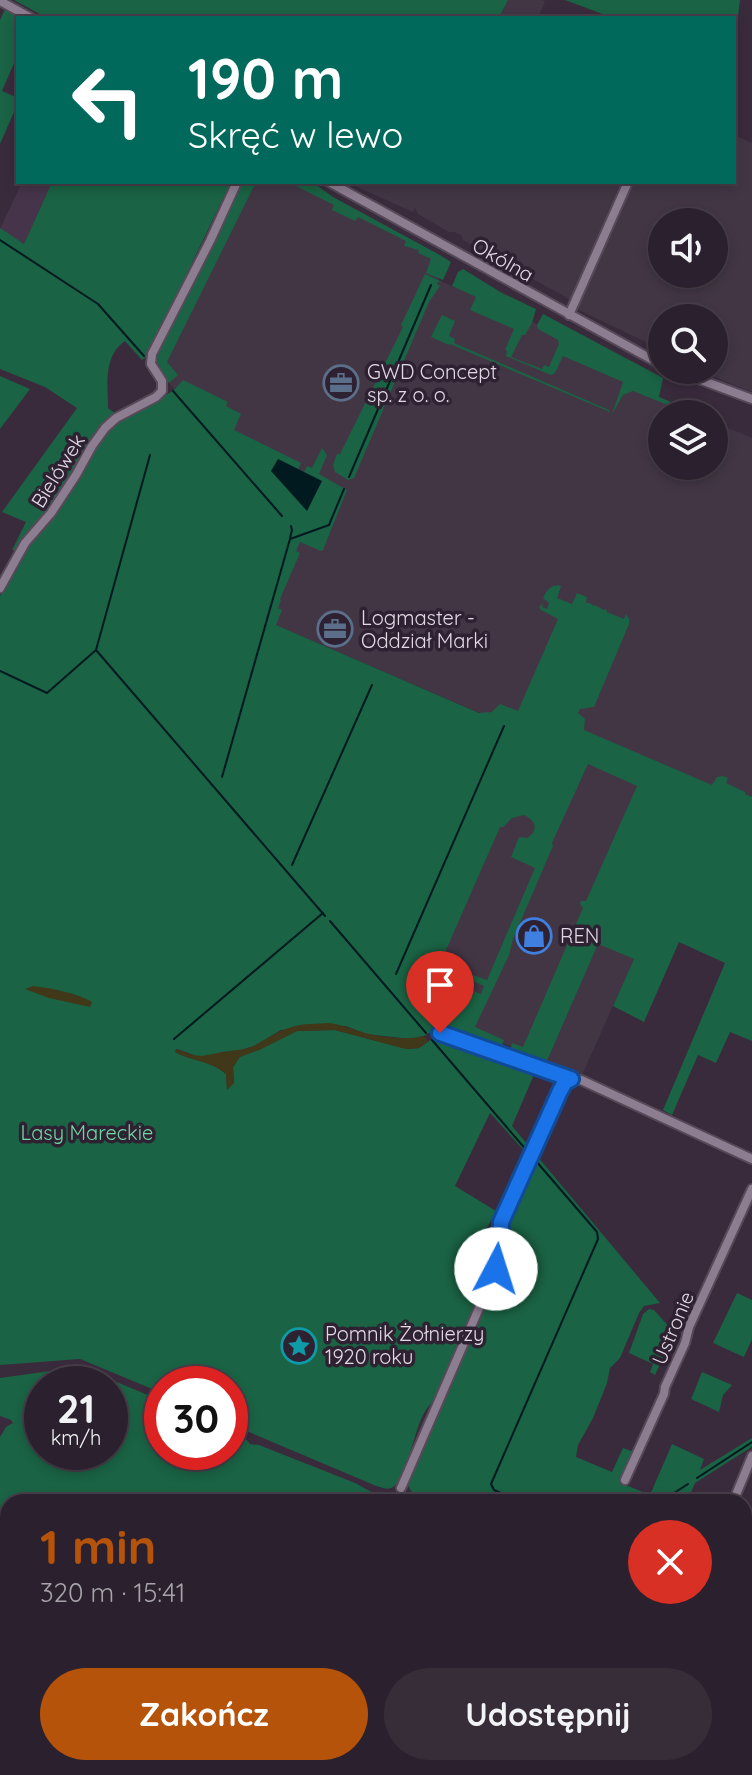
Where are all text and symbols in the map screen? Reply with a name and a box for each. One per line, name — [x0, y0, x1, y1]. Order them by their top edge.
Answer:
text: 190 m — [188, 43, 343, 113]
icon: left — [56, 48, 160, 152]
text: Skręć w lewo — [188, 112, 403, 157]
map controls — [648, 208, 728, 480]
button: sound — [648, 208, 728, 288]
street label: Okólna — [468, 232, 538, 287]
button: search — [648, 304, 728, 384]
place label: GWD Concept sp. z o. o. — [367, 359, 497, 407]
office icon: GWD Concept sp. z o. o. — [322, 364, 360, 402]
button: layers — [648, 400, 728, 480]
street label: Bielówek — [25, 429, 90, 512]
place label: Logmaster - Oddział Marki — [361, 605, 488, 653]
office icon: Logmaster - Oddział Marki — [316, 610, 354, 648]
shop icon: REN — [515, 917, 553, 955]
place label: REN — [560, 923, 599, 948]
pin — [406, 951, 474, 1033]
icon: arrive — [418, 963, 462, 1007]
park label: Lasy Mareckie — [21, 1120, 153, 1145]
position arrow — [454, 1227, 538, 1311]
street label: Ustronie — [646, 1288, 699, 1368]
place label: Pomnik Żołnierzy 1920 roku — [325, 1321, 484, 1369]
place icon: Pomnik Żołnierzy 1920 roku — [280, 1327, 318, 1365]
speed limit sign: 30 — [144, 1366, 248, 1470]
text: 21 — [57, 1383, 95, 1433]
text: km/h — [51, 1425, 101, 1450]
text: 1 min — [40, 1516, 156, 1576]
button: close — [628, 1520, 712, 1604]
text: 320 m · 15:41 — [40, 1576, 185, 1609]
button: Zakończ — [40, 1668, 368, 1760]
button: Udostępnij — [384, 1668, 712, 1760]

